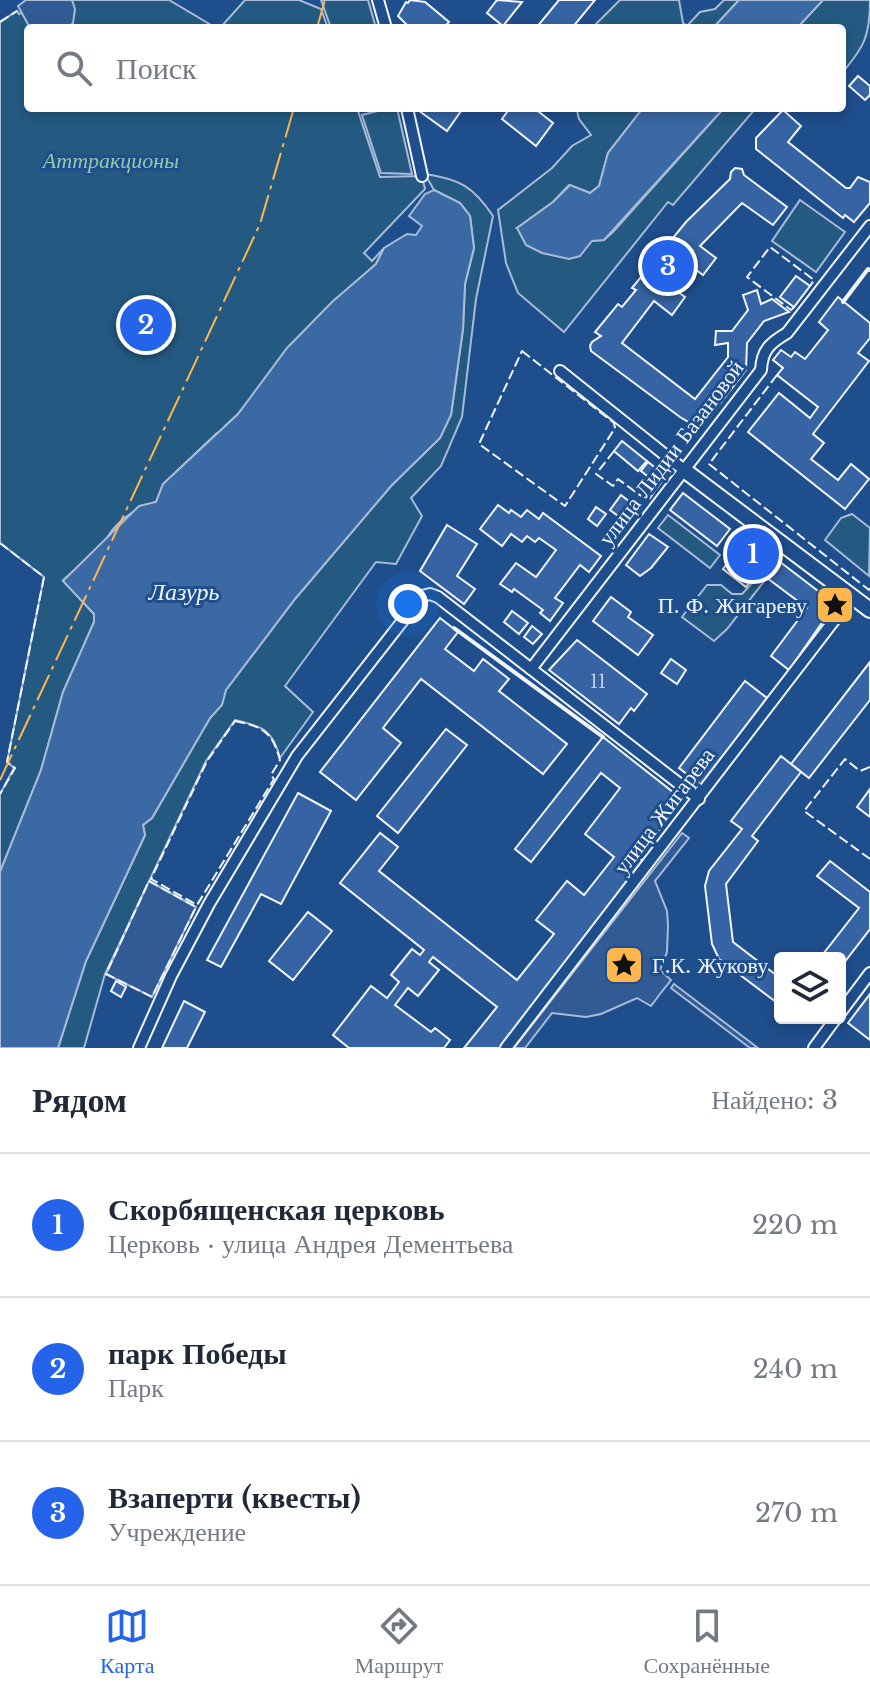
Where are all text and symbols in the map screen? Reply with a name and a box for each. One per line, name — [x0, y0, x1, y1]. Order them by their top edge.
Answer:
search box — [24, 24, 846, 112]
icon: search — [52, 46, 96, 90]
text: Поиск — [116, 50, 197, 87]
park label: Аттракционы — [41, 147, 179, 174]
pin: 3 — [642, 236, 694, 296]
pin: 2 — [120, 295, 172, 355]
street label: улица Лидии Базановой — [593, 355, 750, 551]
pin: 1 — [727, 524, 779, 584]
water label: Лазурь — [148, 577, 219, 606]
your location — [388, 584, 428, 624]
place icon: П. Ф. Жигареву — [814, 584, 856, 626]
place label: П. Ф. Жигареву — [658, 592, 807, 619]
house number: 11 — [590, 671, 606, 693]
street label: улица Жигарева — [608, 742, 721, 880]
place icon: Г.К. Жукову — [603, 944, 645, 986]
place label: Г.К. Жукову — [652, 952, 768, 979]
map controls — [774, 952, 846, 1024]
button: layers — [774, 952, 846, 1024]
text: Рядом — [32, 1079, 127, 1121]
text: Найдено: 3 — [711, 1084, 838, 1116]
text: Скорбященская церковь — [108, 1191, 445, 1228]
text: 1 — [52, 1209, 64, 1241]
text: 220 m — [752, 1209, 838, 1241]
text: Церковь · улица Андрея Дементьева — [108, 1228, 513, 1260]
text: парк Победы — [108, 1335, 287, 1372]
text: 2 — [50, 1353, 66, 1385]
text: 240 m — [753, 1353, 838, 1385]
text: Парк — [108, 1372, 164, 1404]
text: Взаперти (квесты) — [108, 1479, 361, 1516]
text: 3 — [50, 1497, 66, 1529]
text: 270 m — [755, 1497, 838, 1529]
text: Учреждение — [108, 1516, 246, 1548]
tab: Карта — [100, 1604, 155, 1679]
tab: Маршрут — [355, 1604, 443, 1679]
tab: Сохранённые — [643, 1604, 770, 1679]

